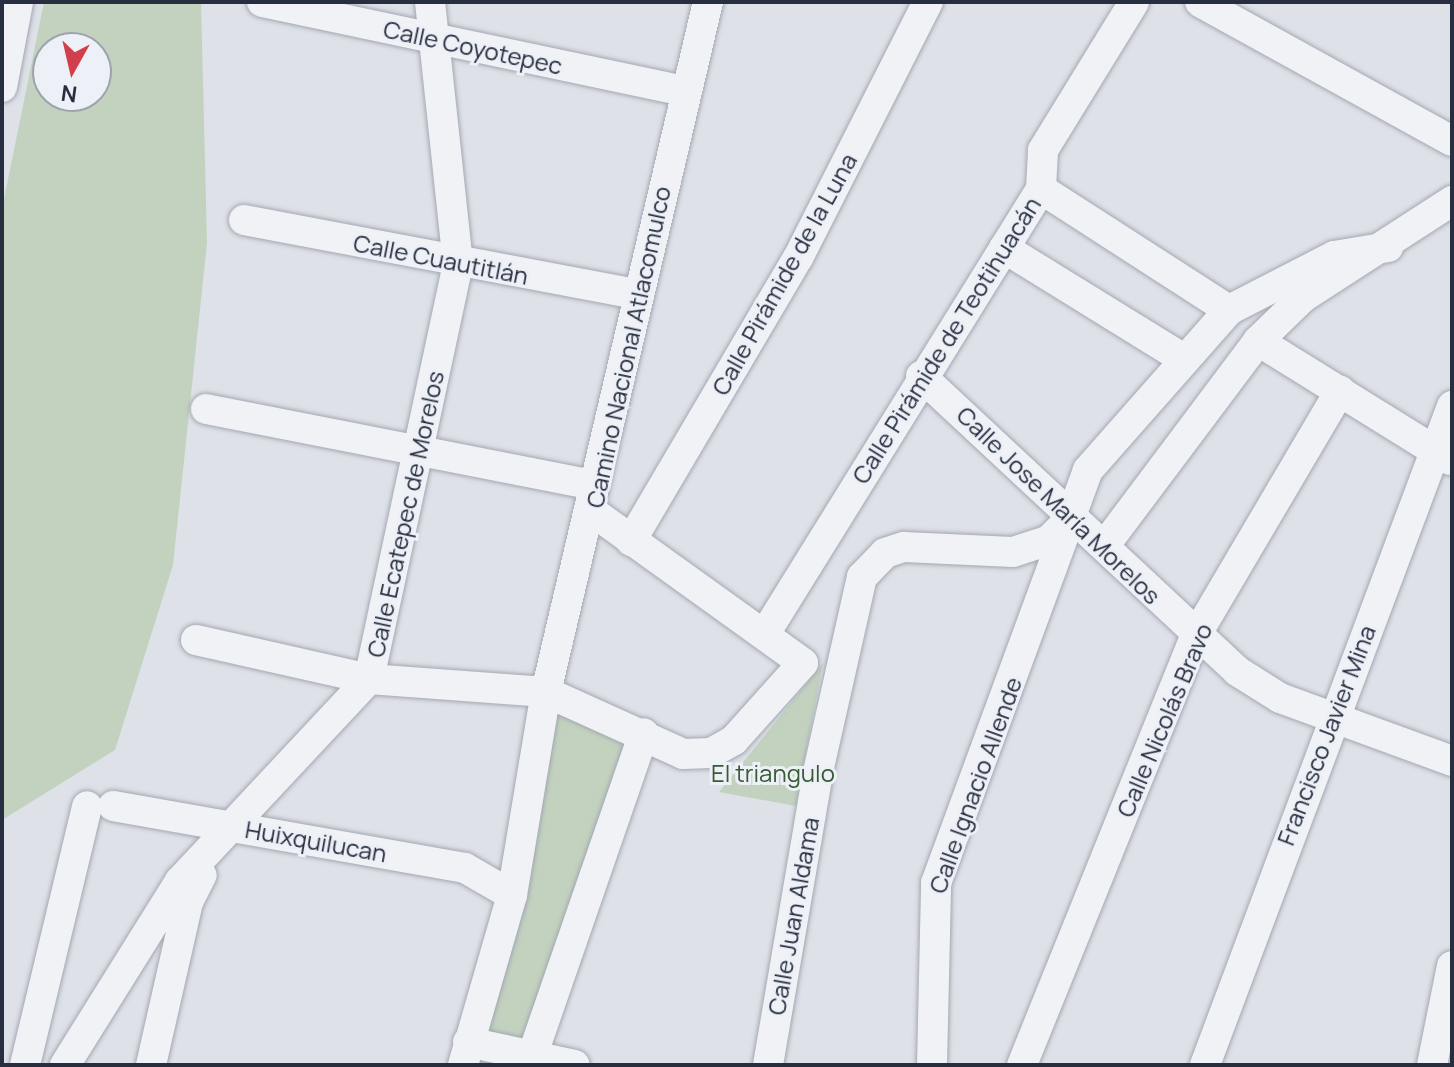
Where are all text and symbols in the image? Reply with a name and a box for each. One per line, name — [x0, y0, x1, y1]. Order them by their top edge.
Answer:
street label: Calle Coyotepec — [381, 14, 565, 80]
north arrow — [32, 32, 112, 112]
text: N — [59, 78, 79, 110]
street label: Calle Pirámide de la Luna — [705, 148, 863, 400]
street label: Camino Nacional Atlacomulco — [580, 184, 676, 510]
street label: Calle Pirámide de Teotihuacán — [846, 191, 1046, 489]
street label: Calle Cuautitlán — [351, 228, 531, 290]
street label: Calle Ecatepec de Morelos — [361, 368, 449, 660]
street label: Calle Jose María Morelos — [951, 400, 1167, 610]
street label: Calle Nicolás Bravo — [1110, 619, 1218, 821]
street label: Francisco Javier Mina — [1271, 621, 1381, 849]
street label: Calle Ignacio Allende — [922, 673, 1028, 897]
park label: El triangulo — [711, 759, 835, 787]
street label: Huixquilucan — [243, 814, 389, 868]
street label: Calle Juan Aldama — [761, 815, 825, 1017]

